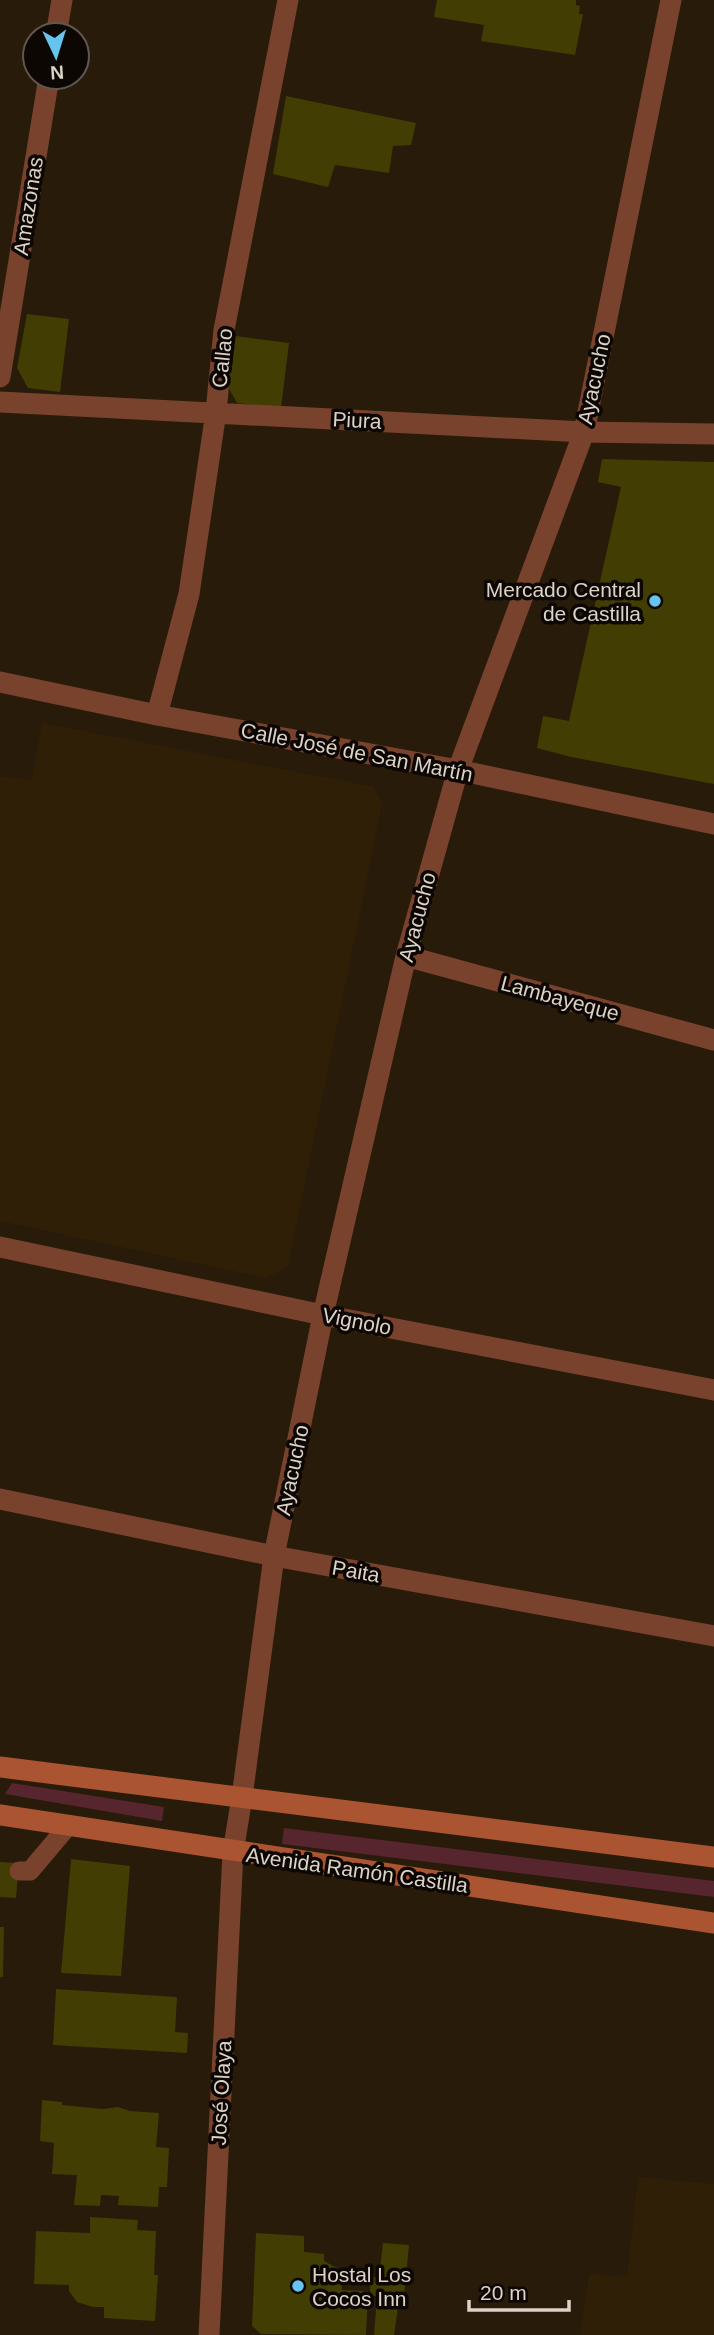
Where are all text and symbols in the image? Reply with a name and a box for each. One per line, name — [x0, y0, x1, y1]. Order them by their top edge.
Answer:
north arrow — [21, 21, 91, 91]
text: N — [50, 62, 65, 83]
street label: Amazonas — [9, 155, 47, 257]
street label: Callao — [207, 327, 237, 389]
street label: Ayacucho — [573, 332, 615, 426]
street label: Piura — [332, 407, 382, 433]
place label: Mercado Central de Castilla — [486, 578, 641, 625]
marker: Mercado Central de Castilla — [647, 593, 663, 609]
street label: Calle José de San Martín — [239, 718, 475, 786]
street label: Ayacucho — [394, 870, 440, 964]
street label: Lambayeque — [498, 971, 622, 1025]
street label: Vignolo — [321, 1303, 393, 1339]
street label: Ayacucho — [271, 1423, 313, 1517]
street label: Paita — [330, 1556, 382, 1587]
street label: Avenida Ramón Castilla — [245, 1843, 470, 1897]
street label: José Olaya — [207, 2040, 235, 2146]
place label: Hostal Los Cocos Inn — [312, 2263, 411, 2310]
scale bar — [469, 2268, 569, 2312]
marker: Hostal Los Cocos Inn — [290, 2278, 306, 2294]
text: 20 m — [480, 2281, 527, 2304]

